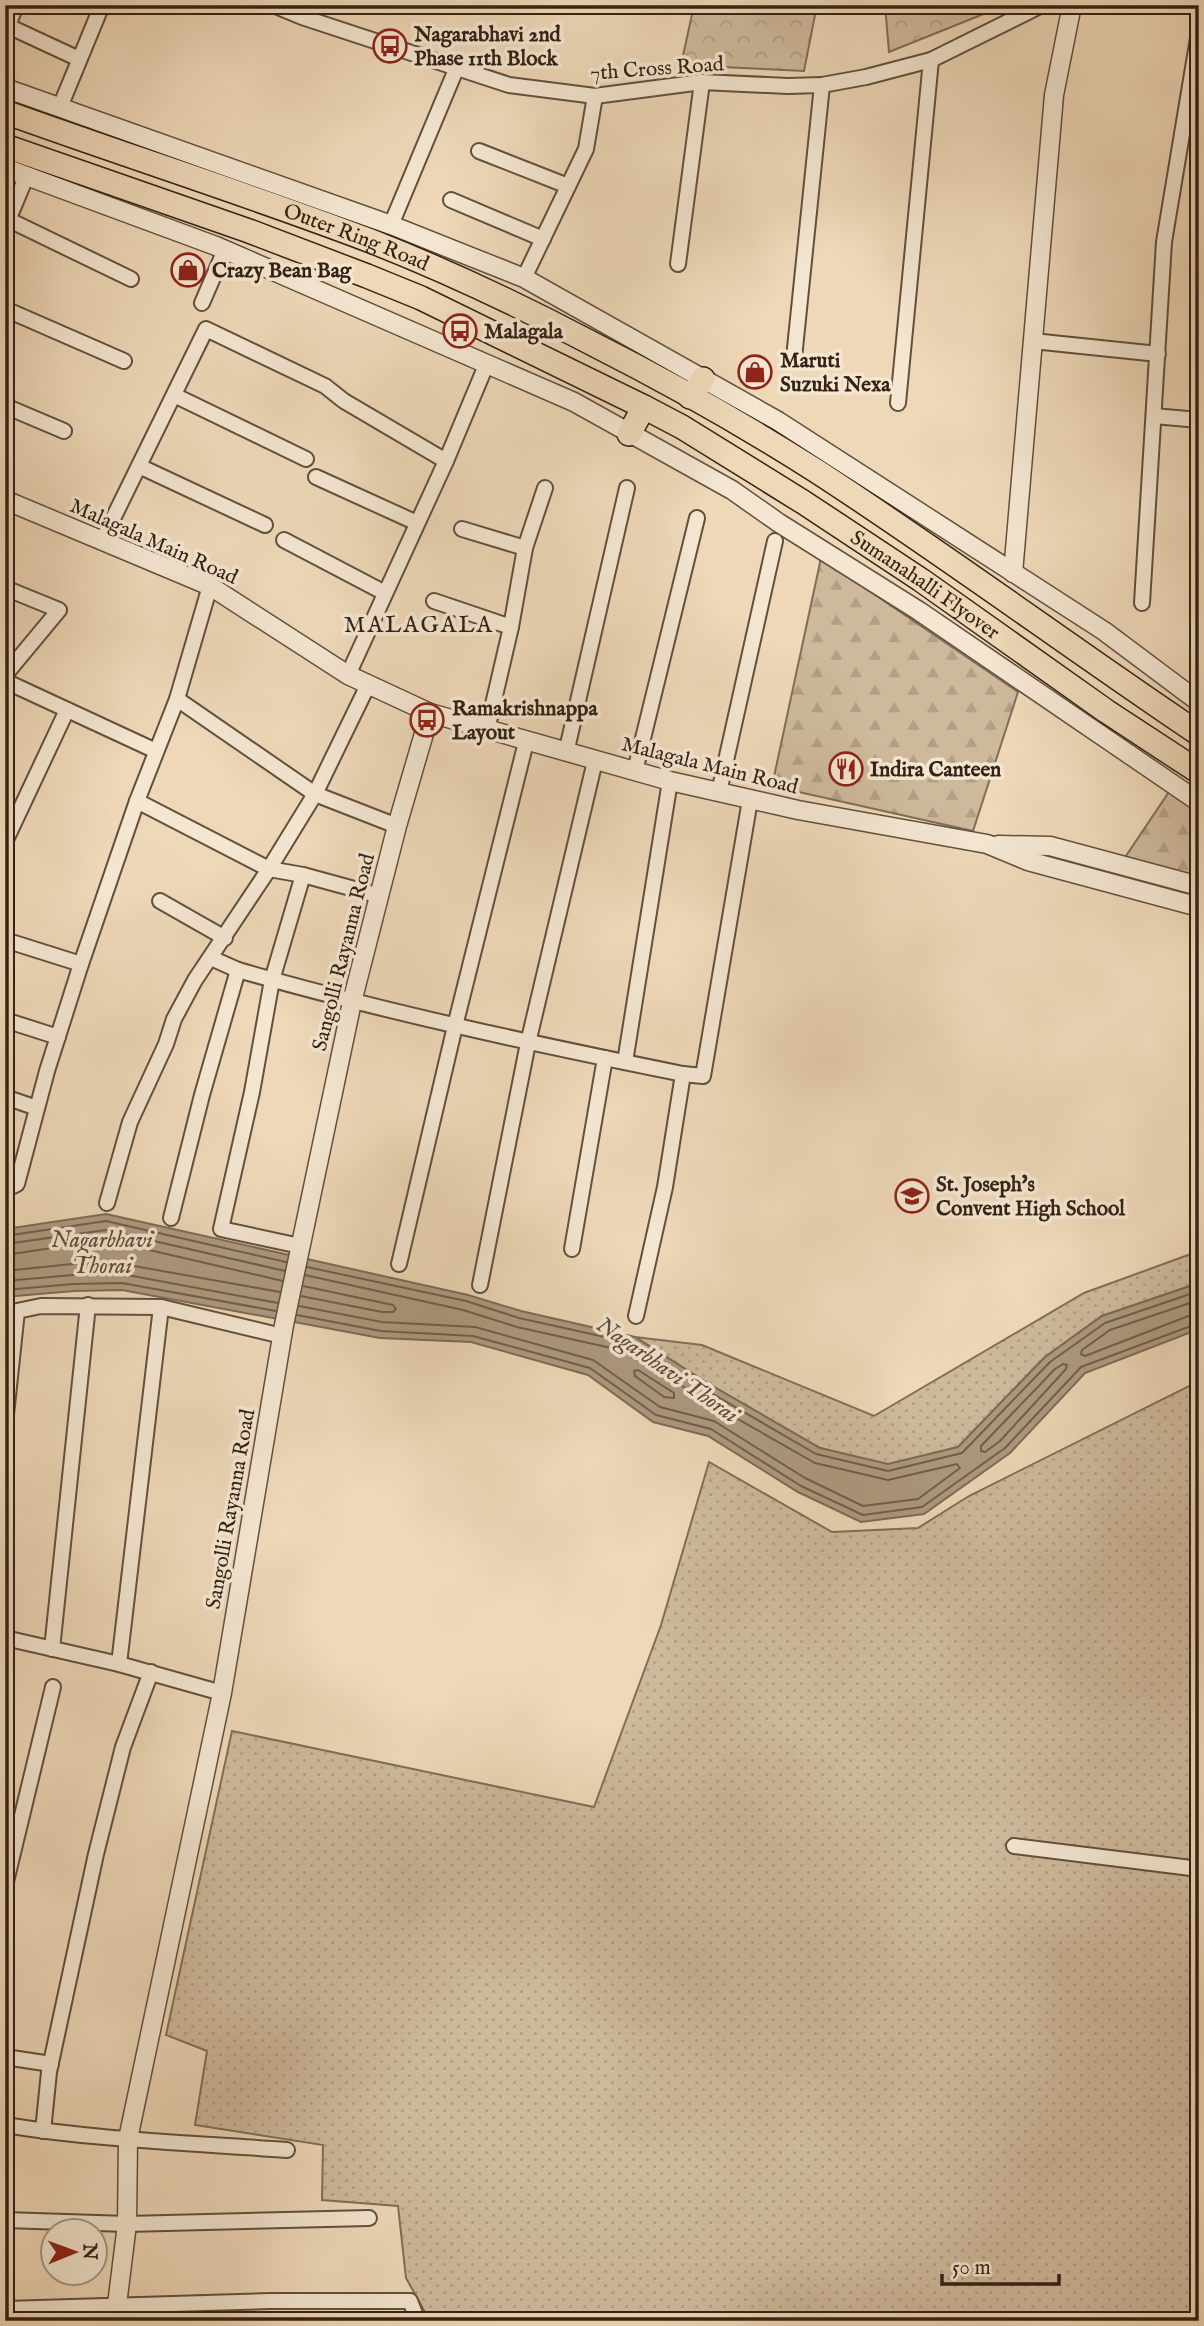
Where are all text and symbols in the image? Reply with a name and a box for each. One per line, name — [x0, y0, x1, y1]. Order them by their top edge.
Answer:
place label: Nagarabhavi 2nd Phase 11th Block — [413, 22, 562, 73]
bus stop icon: Nagarabhavi 2nd Phase 11th Block — [371, 27, 409, 65]
street label: 7th Cross Road — [590, 51, 725, 88]
street label: Outer Ring Road — [280, 198, 434, 279]
shop icon: Crazy Bean Bag — [169, 251, 207, 289]
place label: Crazy Bean Bag — [212, 258, 352, 285]
bus stop icon: Malagala — [441, 312, 479, 350]
place label: Malagala — [484, 319, 564, 346]
place label: Maruti Suzuki Nexa — [780, 348, 891, 399]
shop icon: Maruti Suzuki Nexa — [736, 353, 774, 391]
street label: Malagala Main Road — [65, 493, 242, 592]
street label: Sumanahalli Flyover — [844, 525, 1005, 647]
district label: MALAGALA — [344, 611, 494, 640]
place label: Ramakrishnappa Layout — [452, 696, 598, 747]
bus stop icon: Ramakrishnappa Layout — [408, 701, 446, 739]
street label: Malagala Main Road — [618, 731, 802, 802]
restaurant icon: Indira Canteen — [827, 750, 865, 788]
place label: Indira Canteen — [870, 757, 1001, 784]
street label: Sangolli Rayanna Road — [307, 850, 382, 1054]
place label: St. Joseph's Convent High School — [936, 1172, 1126, 1223]
school or university icon: St. Joseph's Convent High School — [893, 1177, 931, 1215]
water label: Nagarbhavi Thorai — [51, 1226, 154, 1281]
water label: Nagarbhavi Thorai — [590, 1310, 745, 1432]
street label: Sangolli Rayanna Road — [201, 1406, 263, 1611]
north arrow — [38, 2218, 108, 2288]
text: N — [77, 2242, 101, 2261]
scale bar — [942, 2242, 1059, 2286]
text: 50 m — [952, 2255, 991, 2282]

